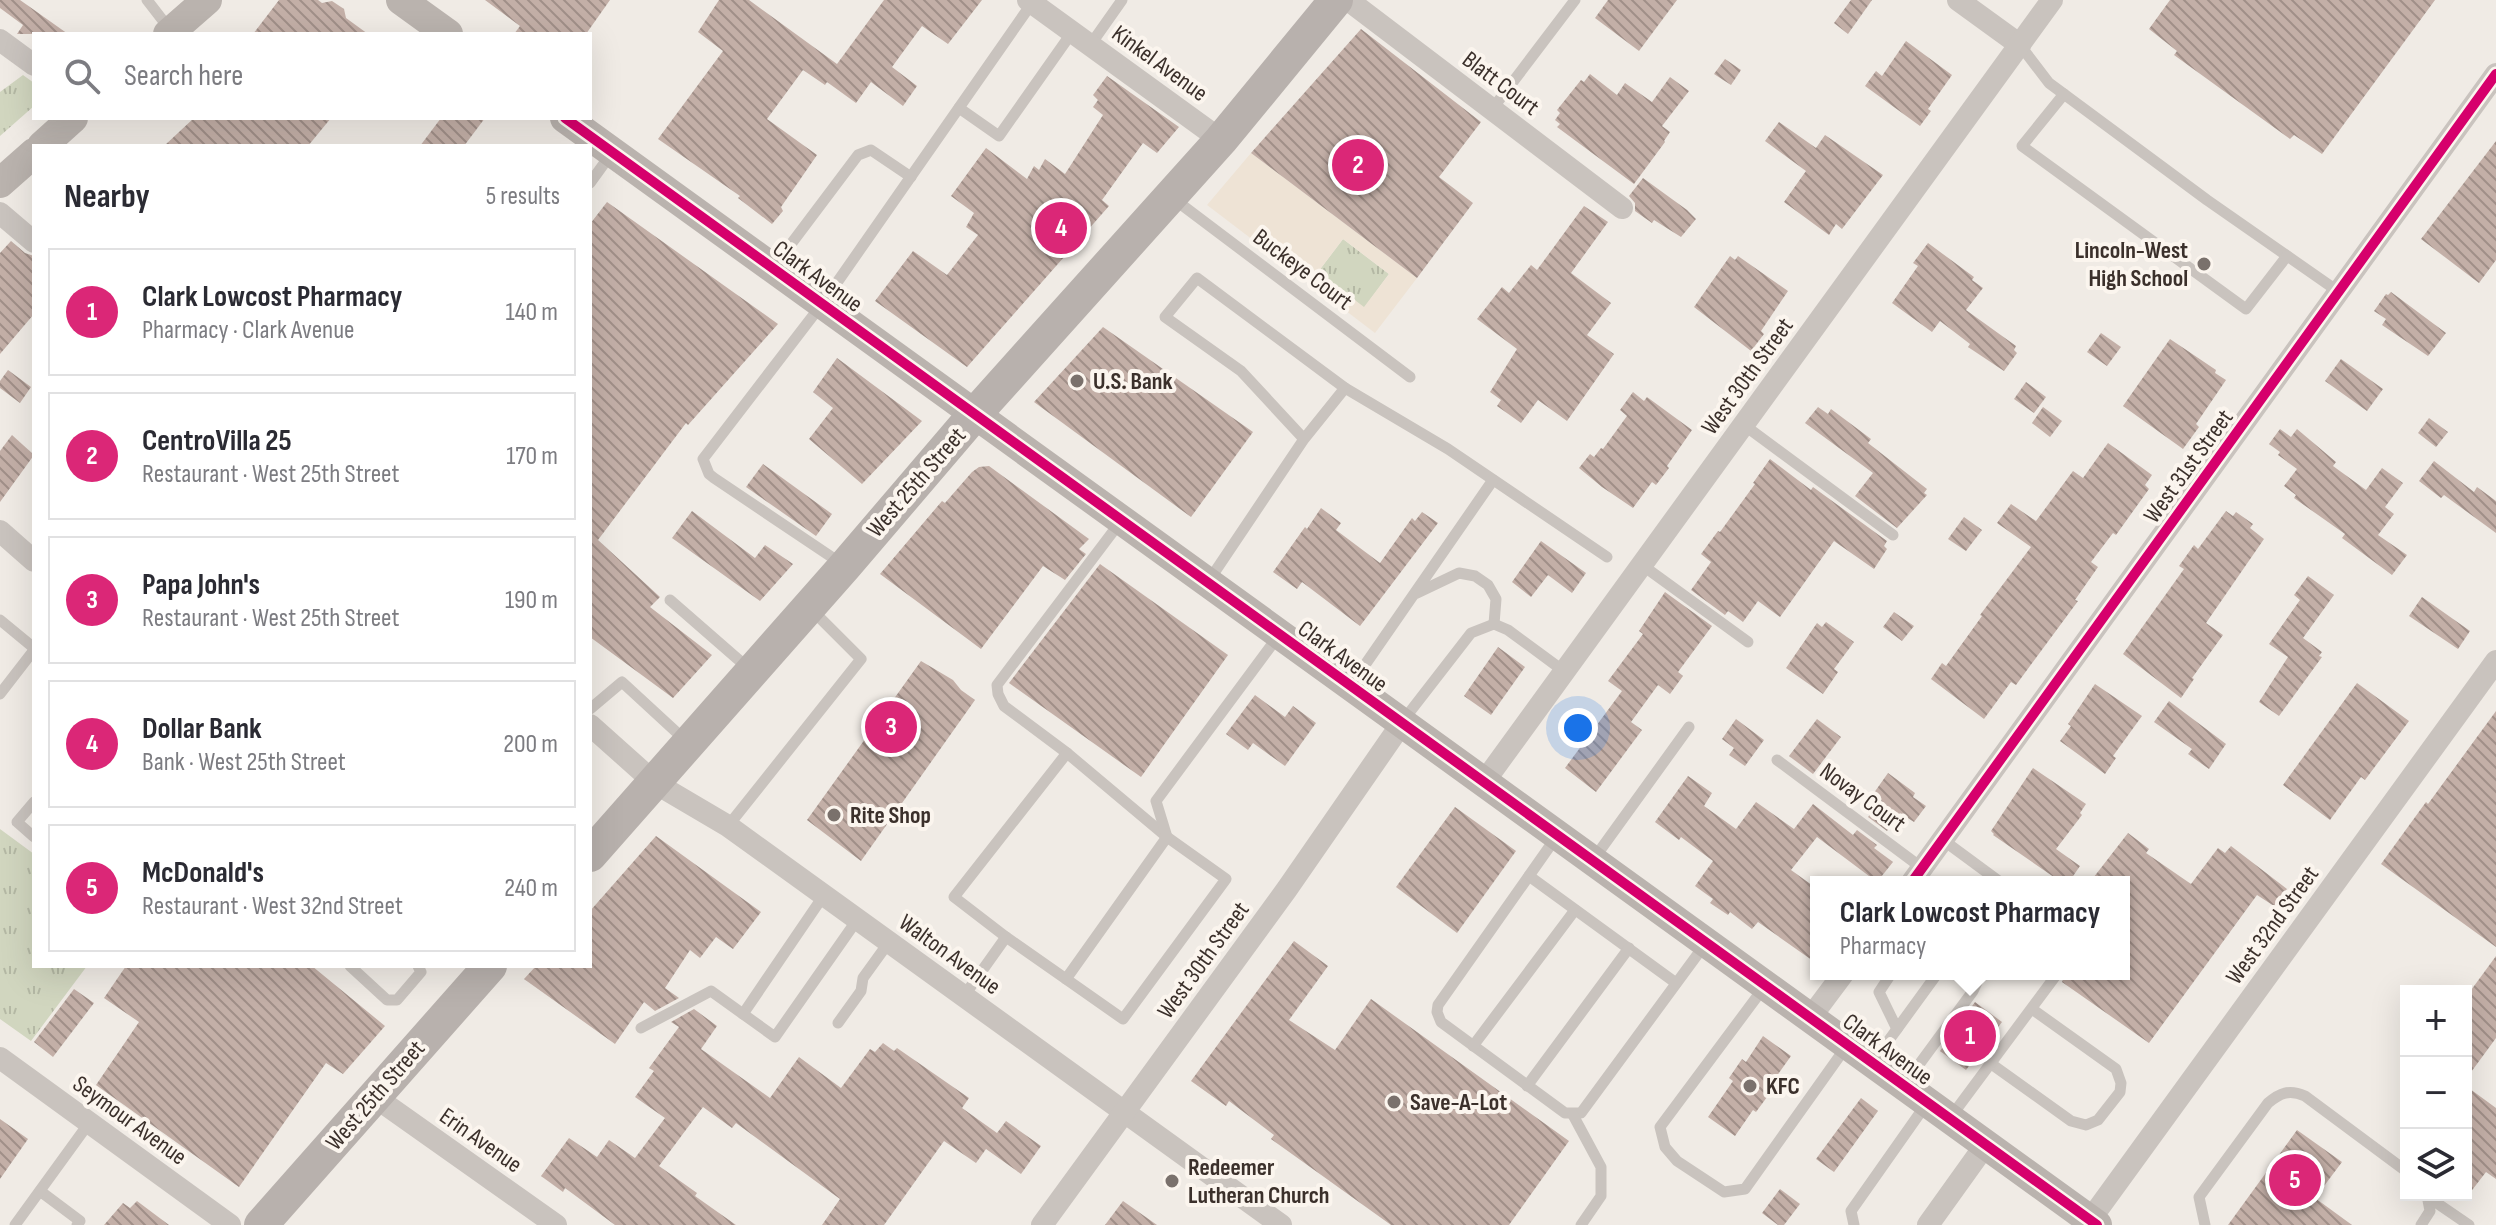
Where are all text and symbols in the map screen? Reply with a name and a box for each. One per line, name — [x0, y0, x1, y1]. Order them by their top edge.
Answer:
street label: Kinkel Avenue — [1106, 19, 1213, 108]
search box — [32, 32, 592, 120]
street label: Blatt Court — [1457, 45, 1545, 122]
icon: search — [60, 54, 104, 98]
text: Search here — [124, 58, 243, 94]
pin: 2 — [1332, 135, 1384, 195]
text: Nearby — [64, 176, 150, 217]
text: 5 results — [486, 181, 560, 212]
pin: 4 — [1035, 198, 1087, 258]
street label: Buckeye Court — [1247, 223, 1358, 316]
street label: Clark Avenue — [767, 234, 868, 319]
place label: Lincoln-West High School — [2075, 236, 2188, 293]
marker: Lincoln-West High School — [2195, 255, 2213, 273]
text: Clark Lowcost Pharmacy — [142, 279, 402, 315]
text: 1 — [87, 297, 97, 328]
text: 140 m — [506, 297, 558, 328]
street label: West 30th Street — [1695, 312, 1800, 440]
text: Pharmacy · Clark Avenue — [142, 315, 355, 346]
place label: U.S. Bank — [1093, 367, 1173, 396]
marker: U.S. Bank — [1068, 372, 1086, 390]
street label: West 31st Street — [2137, 404, 2239, 529]
street label: West 25th Street — [861, 421, 972, 543]
text: CentroVilla 25 — [142, 423, 292, 459]
text: 2 — [86, 441, 98, 472]
text: 170 m — [506, 441, 558, 472]
text: Restaurant · West 25th Street — [142, 459, 399, 490]
text: Papa John's — [142, 567, 260, 603]
text: 3 — [86, 585, 98, 616]
text: 190 m — [505, 585, 558, 616]
text: Restaurant · West 25th Street — [142, 603, 399, 634]
street label: Clark Avenue — [1292, 614, 1393, 699]
pin: 3 — [865, 697, 917, 757]
your location — [1558, 708, 1598, 748]
text: Dollar Bank — [142, 711, 262, 747]
text: 4 — [86, 729, 98, 760]
text: 200 m — [503, 729, 558, 760]
text: Bank · West 25th Street — [142, 747, 346, 778]
street label: Novay Court — [1814, 757, 1911, 838]
place label: Rite Shop — [850, 801, 931, 830]
marker: Rite Shop — [825, 806, 843, 824]
text: McDonald's — [142, 855, 264, 891]
street label: West 32nd Street — [2220, 860, 2325, 990]
text: 5 — [86, 873, 98, 904]
text: 240 m — [504, 873, 558, 904]
popup — [1810, 876, 2130, 980]
text: Restaurant · West 32nd Street — [142, 891, 403, 922]
text: Clark Lowcost Pharmacy — [1840, 895, 2100, 931]
street label: West 30th Street — [1151, 896, 1256, 1024]
street label: Walton Avenue — [893, 908, 1006, 1001]
text: Pharmacy — [1840, 931, 1926, 962]
map controls — [2400, 985, 2472, 1201]
button: + — [2400, 985, 2472, 1057]
pin: 1 — [1944, 1006, 1996, 1066]
street label: Clark Avenue — [1837, 1007, 1938, 1092]
street label: West 25th Street — [320, 1034, 431, 1156]
button: − — [2400, 1057, 2472, 1129]
street label: Seymour Avenue — [67, 1069, 192, 1171]
place label: KFC — [1766, 1072, 1800, 1101]
marker: KFC — [1741, 1077, 1759, 1095]
place label: Save-A-Lot — [1410, 1088, 1507, 1117]
marker: Save-A-Lot — [1385, 1093, 1403, 1111]
street label: Erin Avenue — [434, 1102, 528, 1179]
button: layers — [2400, 1129, 2472, 1201]
pin: 5 — [2269, 1150, 2321, 1210]
place label: Redeemer Lutheran Church — [1188, 1153, 1330, 1210]
marker: Redeemer Lutheran Church — [1163, 1172, 1181, 1190]

